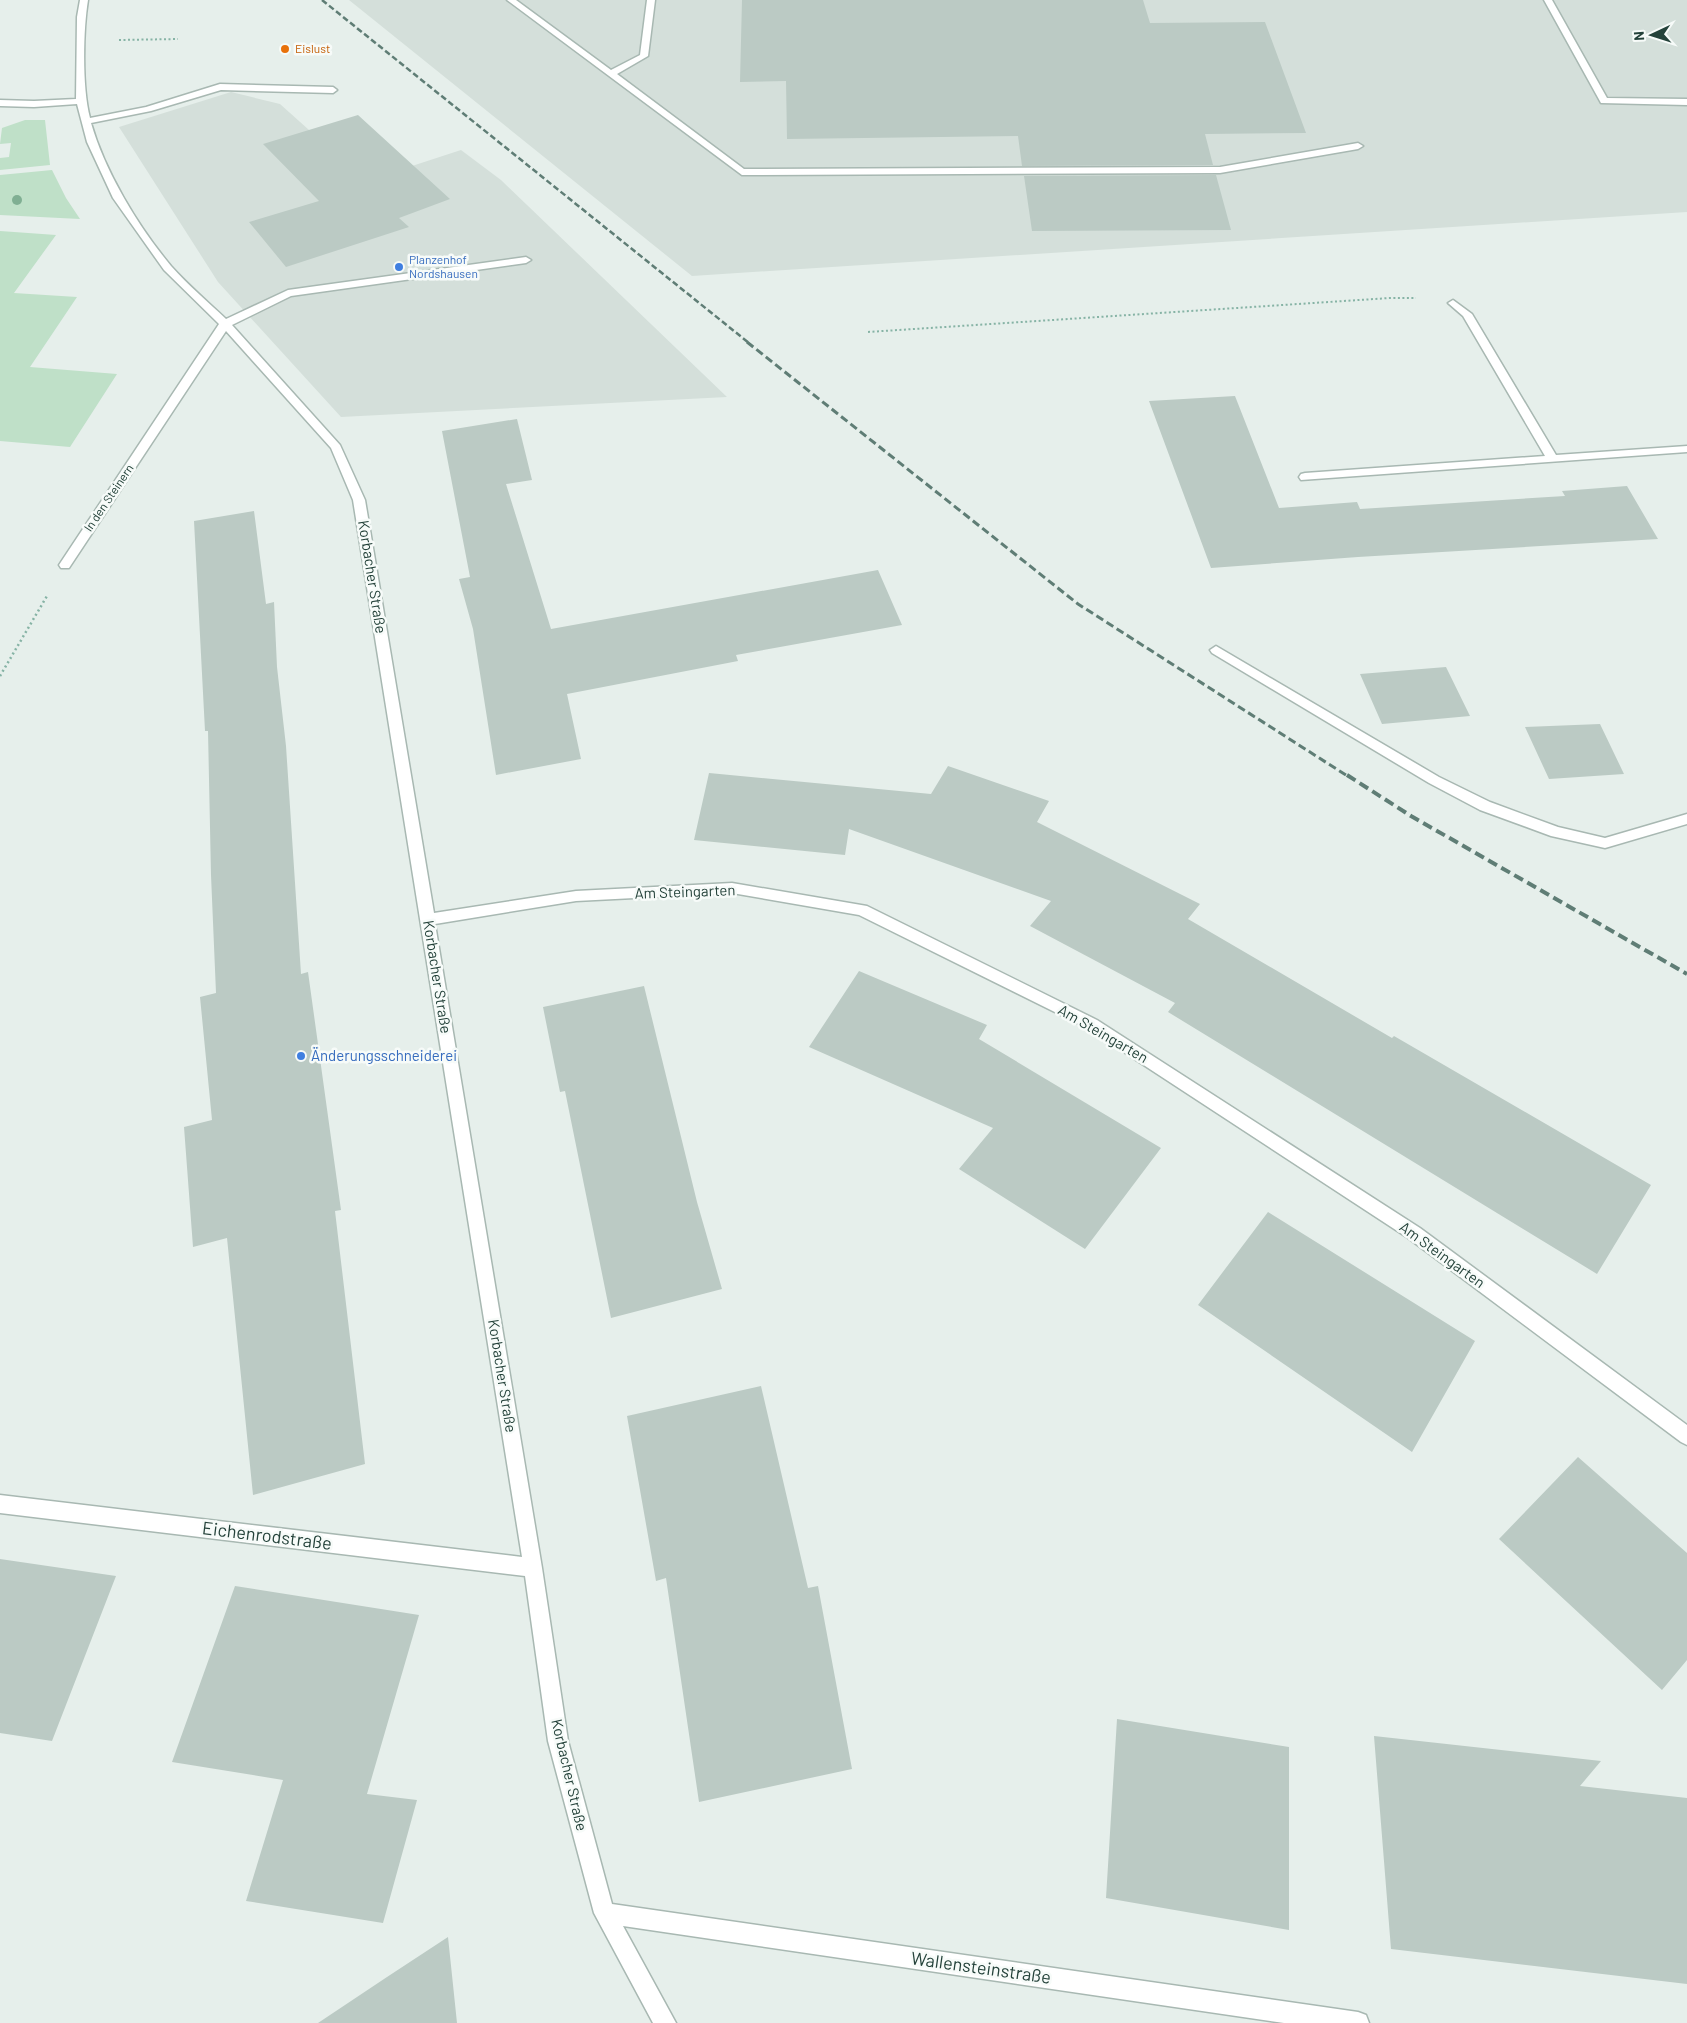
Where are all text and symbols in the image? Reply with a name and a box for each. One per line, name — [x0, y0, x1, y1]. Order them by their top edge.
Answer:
north arrow — [1627, 10, 1677, 60]
text: N — [1630, 31, 1647, 41]
place label: Eislust — [295, 41, 330, 55]
marker: Eislust — [279, 43, 291, 55]
place label: Planzenhof Nordshausen — [409, 252, 478, 280]
marker: Planzenhof Nordshausen — [393, 261, 405, 273]
street label: In den Steinern — [81, 461, 136, 534]
street label: Korbacher Straße — [355, 519, 391, 635]
street label: Am Steingarten — [634, 880, 736, 902]
street label: Korbacher Straße — [420, 919, 456, 1035]
street label: Am Steingarten — [1055, 1000, 1152, 1066]
place label: Änderungsschneiderei — [311, 1046, 457, 1064]
marker: Änderungsschneiderei — [295, 1050, 307, 1062]
street label: Am Steingarten — [1396, 1217, 1489, 1291]
street label: Korbacher Straße — [485, 1318, 521, 1434]
street label: Eichenrodstraße — [201, 1516, 333, 1554]
street label: Korbacher Straße — [548, 1717, 592, 1833]
street label: Wallensteinstraße — [910, 1946, 1053, 1988]

